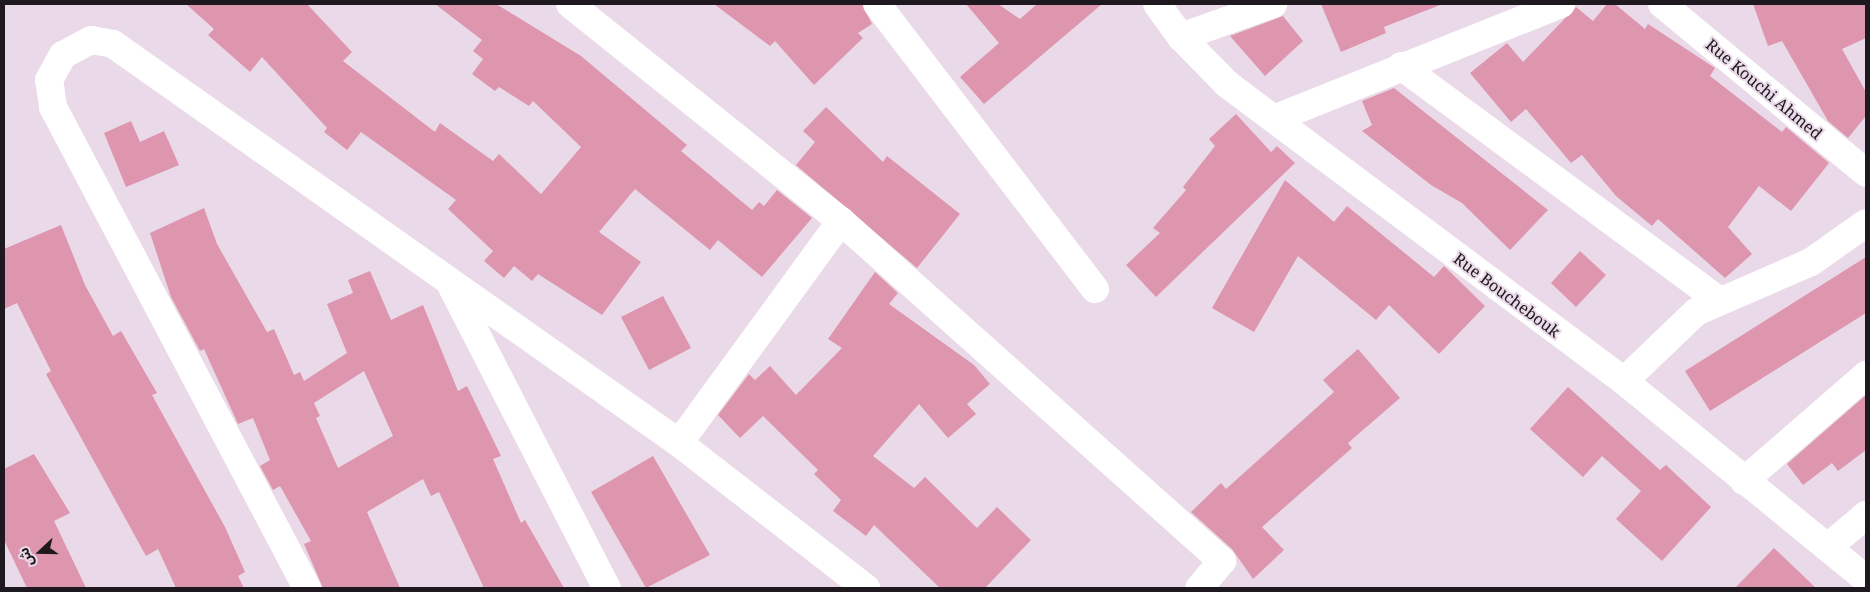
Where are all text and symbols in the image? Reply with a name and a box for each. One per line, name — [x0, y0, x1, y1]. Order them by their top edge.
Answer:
street label: Rue Kouchi Ahmed — [1702, 35, 1826, 143]
street label: Rue Bouchebouk — [1450, 249, 1564, 341]
north arrow — [15, 527, 65, 577]
text: ش — [13, 545, 38, 570]

